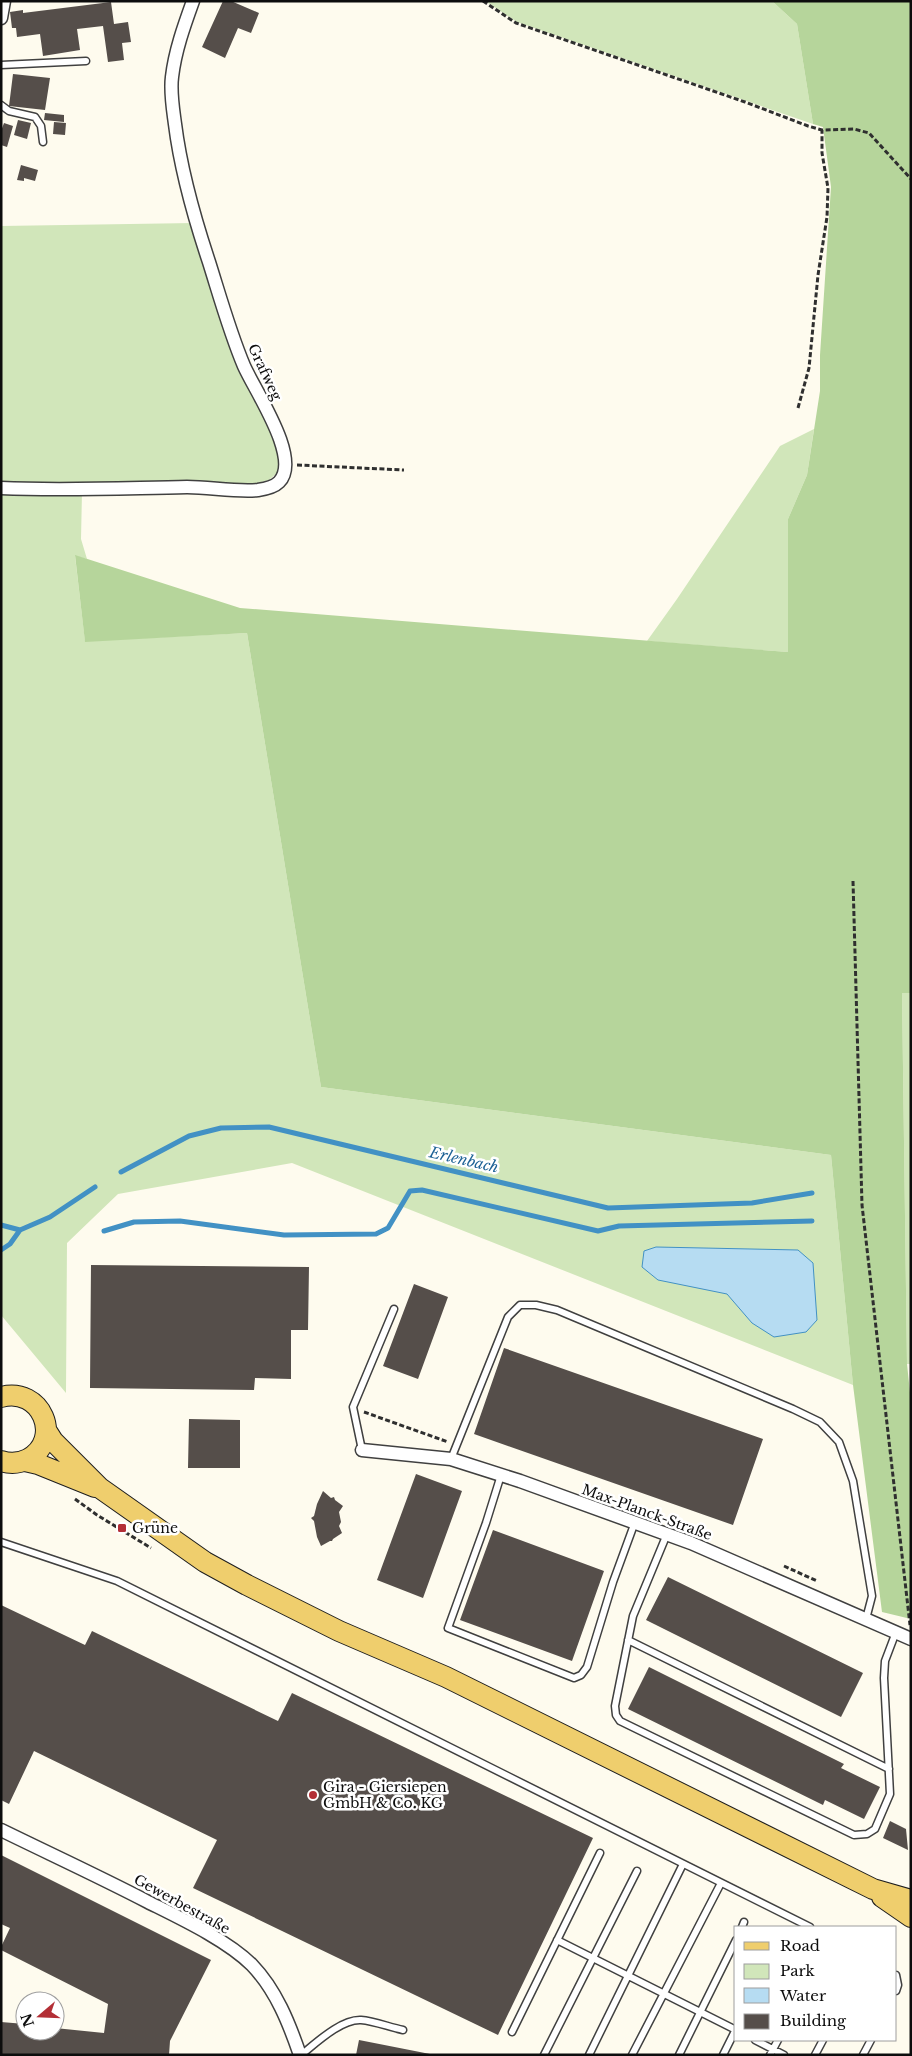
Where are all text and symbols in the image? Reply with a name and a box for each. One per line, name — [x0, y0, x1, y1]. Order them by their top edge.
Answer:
street label: Grafweg — [244, 341, 286, 404]
water label: Erlenbach — [427, 1142, 501, 1177]
street label: Max-Planck-Straße — [579, 1480, 715, 1544]
place label: Grüne — [132, 1519, 178, 1537]
marker: Grüne — [116, 1522, 128, 1534]
place label: Gira - Giersiepen GmbH & Co. KG — [323, 1778, 447, 1812]
marker: Gira - Giersiepen GmbH & Co. KG — [307, 1789, 319, 1801]
street label: Gewerbestraße — [131, 1870, 233, 1938]
legend — [734, 1926, 897, 2041]
text: Road — [780, 1936, 820, 1955]
text: Park — [780, 1961, 816, 1980]
text: Water — [779, 1986, 827, 2005]
north arrow — [15, 1991, 65, 2041]
text: N — [17, 2011, 38, 2029]
text: Building — [780, 2011, 847, 2030]

